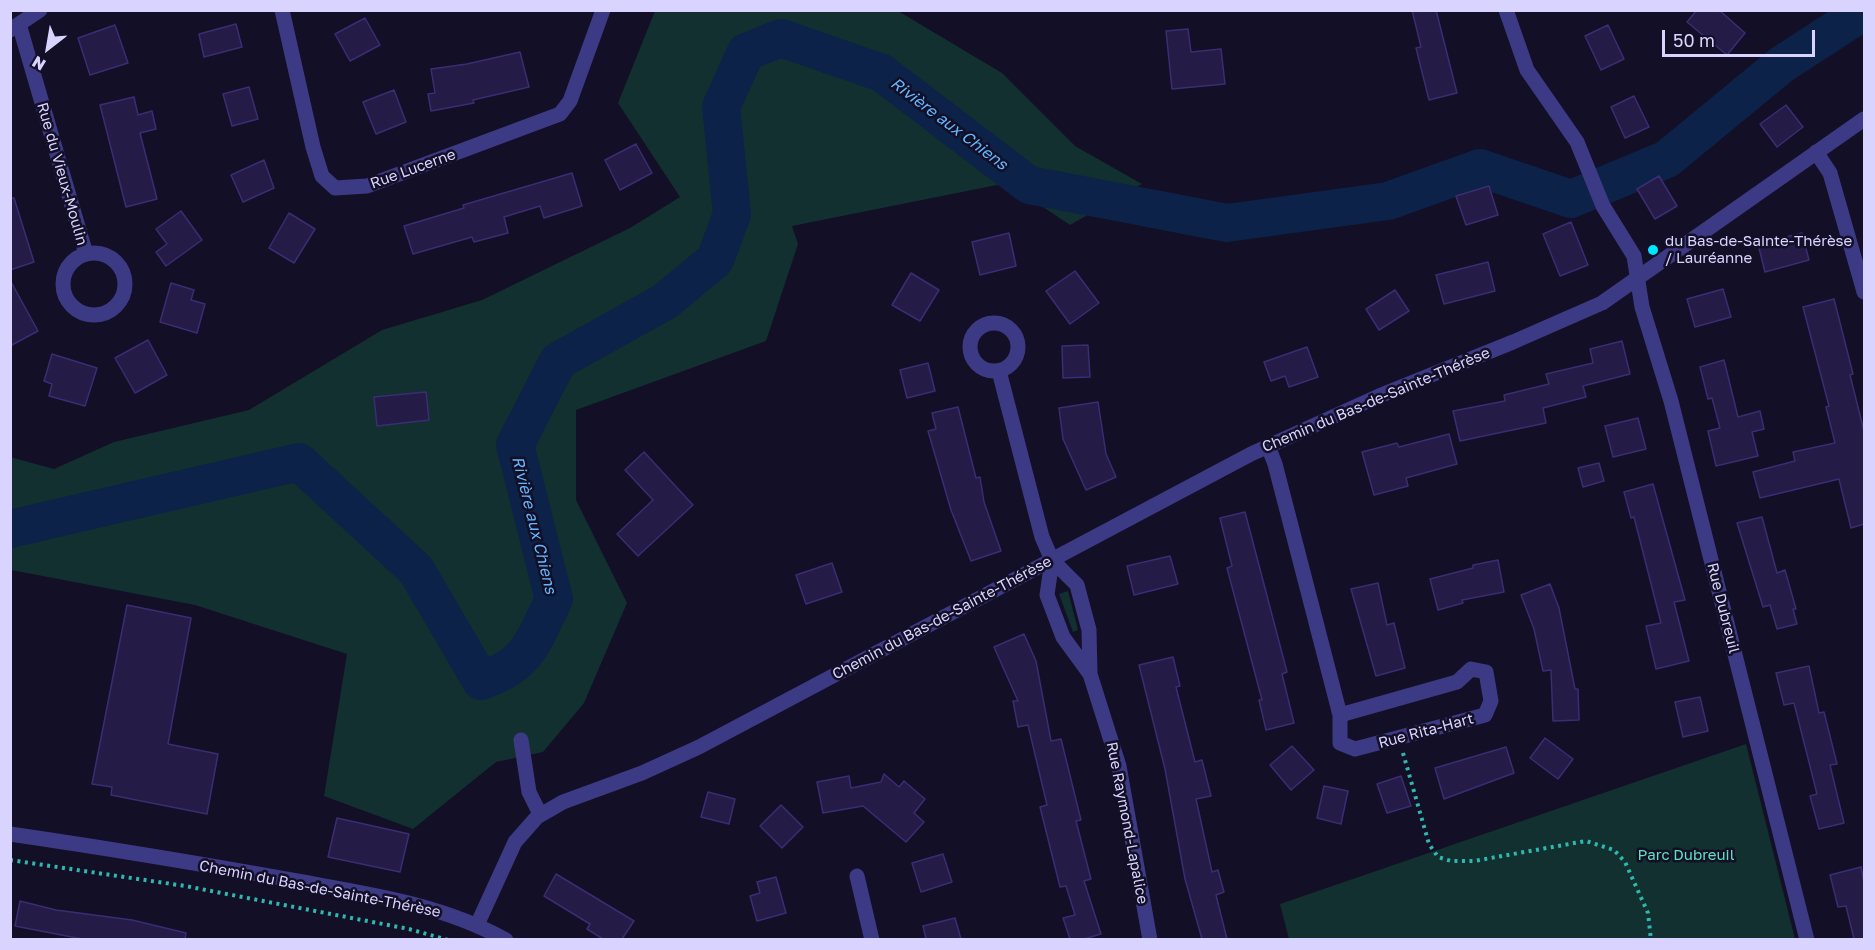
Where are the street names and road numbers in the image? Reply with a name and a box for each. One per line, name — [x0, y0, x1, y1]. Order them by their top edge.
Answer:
street label: Rue du Vieux-Moulin — [33, 101, 91, 247]
street label: Rue Lucerne — [368, 145, 458, 193]
street label: Chemin du Bas-de-Sainte-Thérèse — [1259, 344, 1493, 456]
street label: Chemin du Bas-de-Sainte-Thérèse — [829, 552, 1055, 684]
street label: Rue Dubreuil — [1703, 561, 1743, 655]
street label: Rue Rita-Hart — [1376, 710, 1476, 752]
street label: Rue Raymond-Lapalice — [1102, 740, 1152, 906]
street label: Chemin du Bas-de-Sainte-Thérèse — [198, 857, 442, 921]

